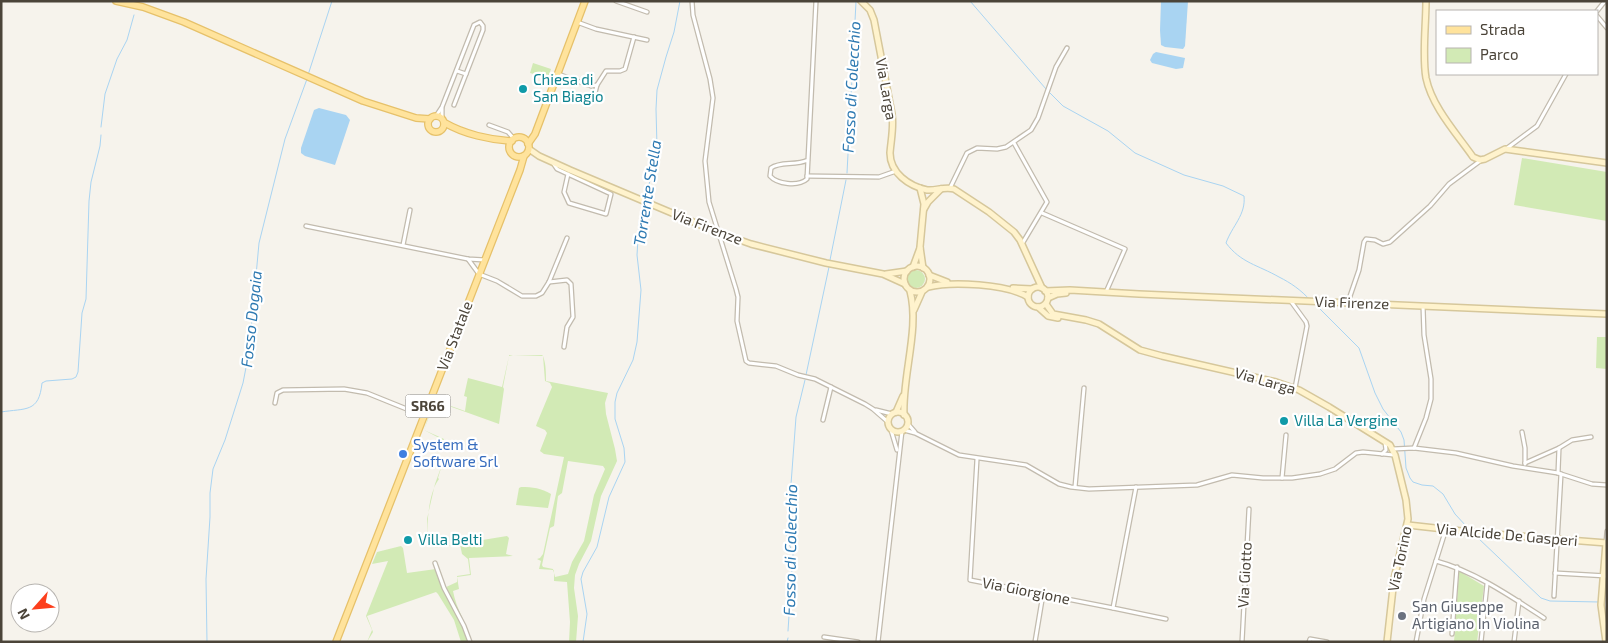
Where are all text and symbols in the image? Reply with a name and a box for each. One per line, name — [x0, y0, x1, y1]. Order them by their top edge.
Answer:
legend — [1436, 10, 1598, 75]
text: Strada — [1480, 20, 1525, 38]
water label: Fosso di Colecchio — [838, 21, 863, 153]
text: Parco — [1480, 45, 1519, 63]
street label: Via Larga — [873, 56, 901, 121]
place label: Chiesa di San Biagio — [533, 70, 604, 105]
marker: Chiesa di San Biagio — [517, 83, 529, 95]
water label: Torrente Stella — [629, 139, 664, 247]
street label: Via Firenze — [669, 204, 745, 248]
water label: Fosso Dogaia — [236, 270, 265, 368]
street label: Via Firenze — [1314, 292, 1390, 312]
street label: Via Statale — [433, 298, 476, 373]
street label: Via Larga — [1233, 363, 1298, 397]
road number: SR66 — [406, 394, 450, 418]
place label: Villa La Vergine — [1294, 411, 1398, 429]
marker: Villa La Vergine — [1278, 415, 1290, 427]
place label: System & Software Srl — [413, 435, 499, 470]
marker: System & Software Srl — [397, 448, 409, 460]
water label: Fosso di Colecchio — [779, 484, 800, 616]
street label: Via Alcide De Gasperi — [1436, 519, 1579, 549]
street label: Via Torino — [1383, 524, 1415, 593]
place label: Villa Belti — [418, 530, 483, 548]
marker: Villa Belti — [402, 534, 414, 546]
street label: Via Giotto — [1233, 542, 1255, 608]
street label: Via Giorgione — [981, 573, 1072, 607]
north arrow — [10, 583, 60, 633]
place label: San Giuseppe Artigiano In Violina — [1412, 597, 1540, 632]
text: N — [13, 606, 33, 622]
marker: San Giuseppe Artigiano In Violina — [1396, 610, 1408, 622]

